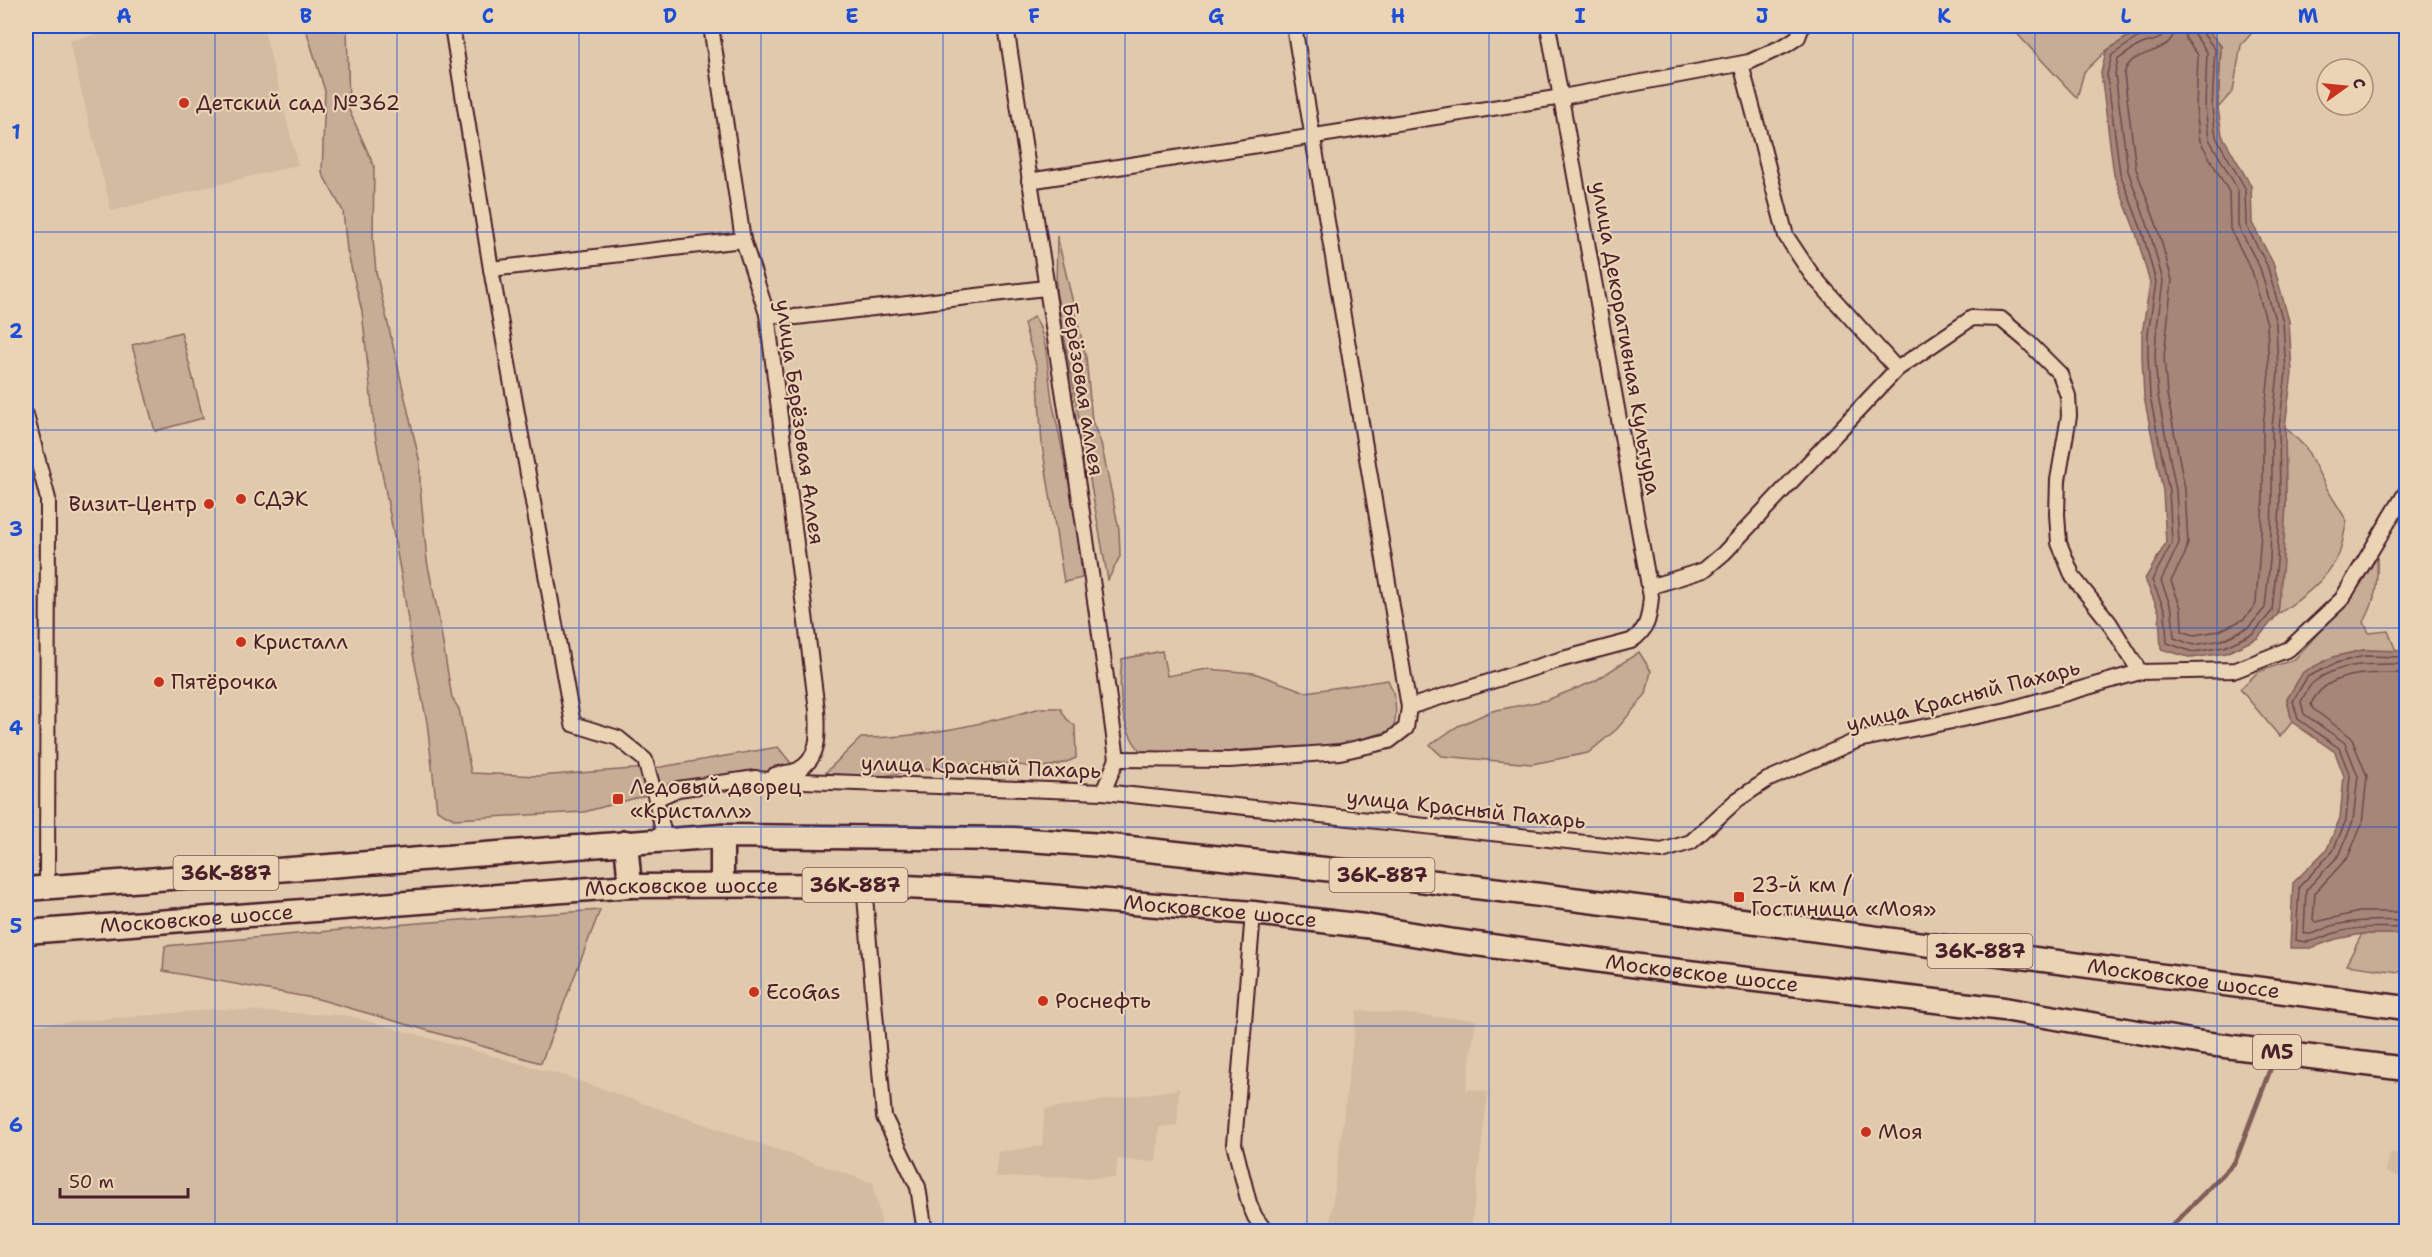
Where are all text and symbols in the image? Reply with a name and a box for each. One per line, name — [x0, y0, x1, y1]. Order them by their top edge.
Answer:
text: A — [116, 3, 132, 29]
text: B — [300, 3, 312, 29]
text: C — [482, 3, 494, 29]
text: D — [663, 3, 677, 29]
text: E — [845, 3, 859, 29]
text: F — [1028, 3, 1040, 29]
text: G — [1208, 3, 1224, 29]
text: H — [1391, 3, 1405, 29]
text: I — [1574, 3, 1586, 29]
text: J — [1756, 3, 1769, 29]
text: K — [1937, 3, 1951, 29]
text: L — [2121, 3, 2132, 29]
text: M — [2298, 3, 2319, 29]
north arrow — [2315, 57, 2375, 117]
text: С — [2348, 76, 2370, 91]
place label: Детский сад №362 — [196, 89, 400, 117]
marker: Детский сад №362 — [177, 96, 191, 110]
text: 1 — [11, 119, 21, 145]
street label: улица Декоративная Культура — [1585, 179, 1667, 497]
street label: улица Берёзовая Аллея — [769, 298, 831, 546]
street label: Берёзовая аллея — [1055, 300, 1111, 478]
text: 2 — [9, 318, 23, 344]
place label: СДЭК — [253, 485, 309, 513]
place label: Визит-Центр — [68, 490, 197, 518]
marker: СДЭК — [234, 492, 248, 506]
marker: Визит-Центр — [202, 497, 216, 511]
text: 3 — [9, 516, 23, 542]
place label: Кристалл — [253, 628, 348, 656]
marker: Кристалл — [234, 635, 248, 649]
street label: улица Красный Пахарь — [1843, 653, 2083, 739]
place label: Пятёрочка — [171, 668, 277, 696]
marker: Пятёрочка — [152, 675, 166, 689]
text: 4 — [9, 715, 23, 741]
street label: улица Красный Пахарь — [860, 749, 1102, 785]
place label: Ледовый дворец «Кристалл» — [630, 773, 802, 825]
street label: улица Красный Пахарь — [1345, 783, 1587, 835]
marker: Ледовый дворец «Кристалл» — [611, 792, 625, 806]
road number: 36К-887 — [174, 856, 278, 890]
road number: 36К-887 — [1330, 858, 1434, 892]
road number: 36К-887 — [802, 868, 908, 902]
street label: Московское шоссе — [583, 871, 778, 903]
place label: 23-й км / Гостиница «Моя» — [1751, 871, 1936, 923]
street label: Московское шоссе — [1122, 888, 1318, 934]
marker: 23-й км / Гостиница «Моя» — [1732, 890, 1746, 904]
street label: Московское шоссе — [99, 898, 294, 940]
text: 5 — [10, 913, 22, 939]
road number: 36К-887 — [1928, 934, 2032, 968]
street label: Московское шоссе — [1604, 948, 1800, 999]
street label: Московское шоссе — [2085, 952, 2282, 1005]
place label: EcoGas — [766, 978, 841, 1006]
marker: EcoGas — [747, 985, 761, 999]
place label: Роснефть — [1055, 987, 1151, 1015]
marker: Роснефть — [1036, 994, 1050, 1008]
road number: М5 — [2253, 1035, 2301, 1069]
text: 6 — [9, 1112, 23, 1138]
place label: Моя — [1878, 1118, 1923, 1146]
marker: Моя — [1859, 1125, 1873, 1139]
scale bar — [60, 1161, 188, 1199]
text: 50 m — [69, 1170, 114, 1194]

